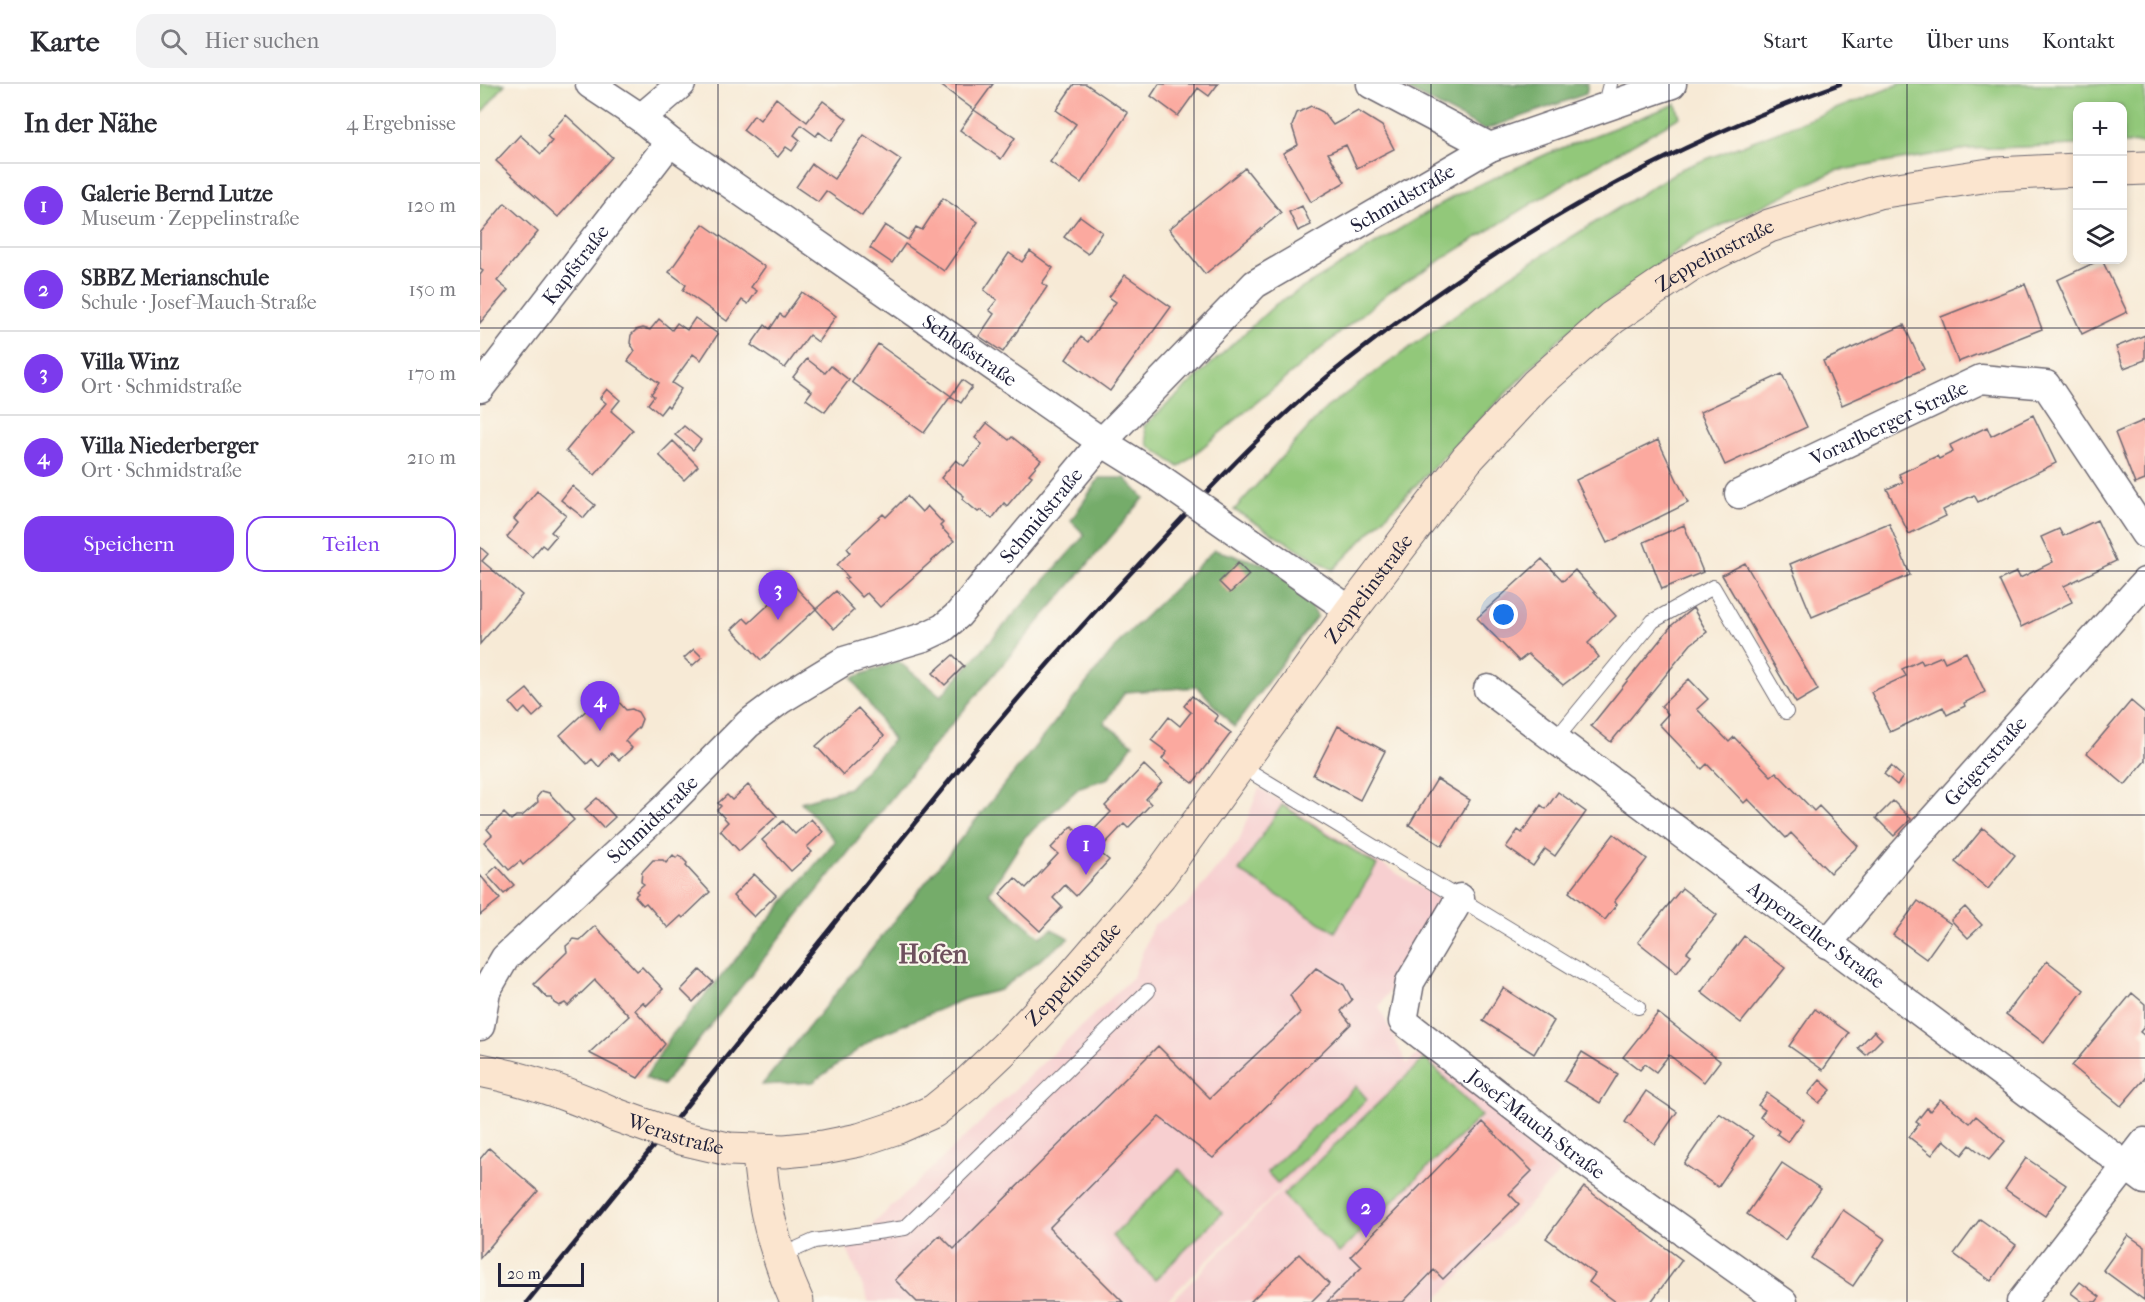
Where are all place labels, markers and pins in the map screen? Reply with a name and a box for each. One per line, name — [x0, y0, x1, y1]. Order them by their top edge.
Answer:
pin: 3 — [758, 570, 798, 620]
pin: 4 — [580, 682, 620, 731]
pin: 1 — [1066, 826, 1106, 875]
pin: 2 — [1346, 1188, 1386, 1238]

